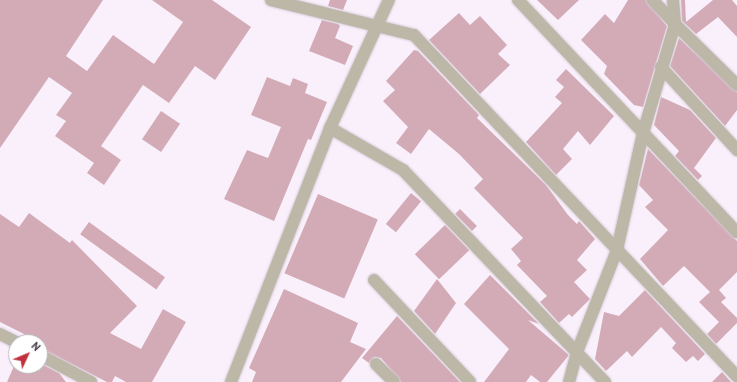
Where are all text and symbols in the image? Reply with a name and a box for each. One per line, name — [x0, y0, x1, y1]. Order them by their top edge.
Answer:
north arrow — [8, 334, 48, 374]
text: N — [28, 339, 43, 354]

